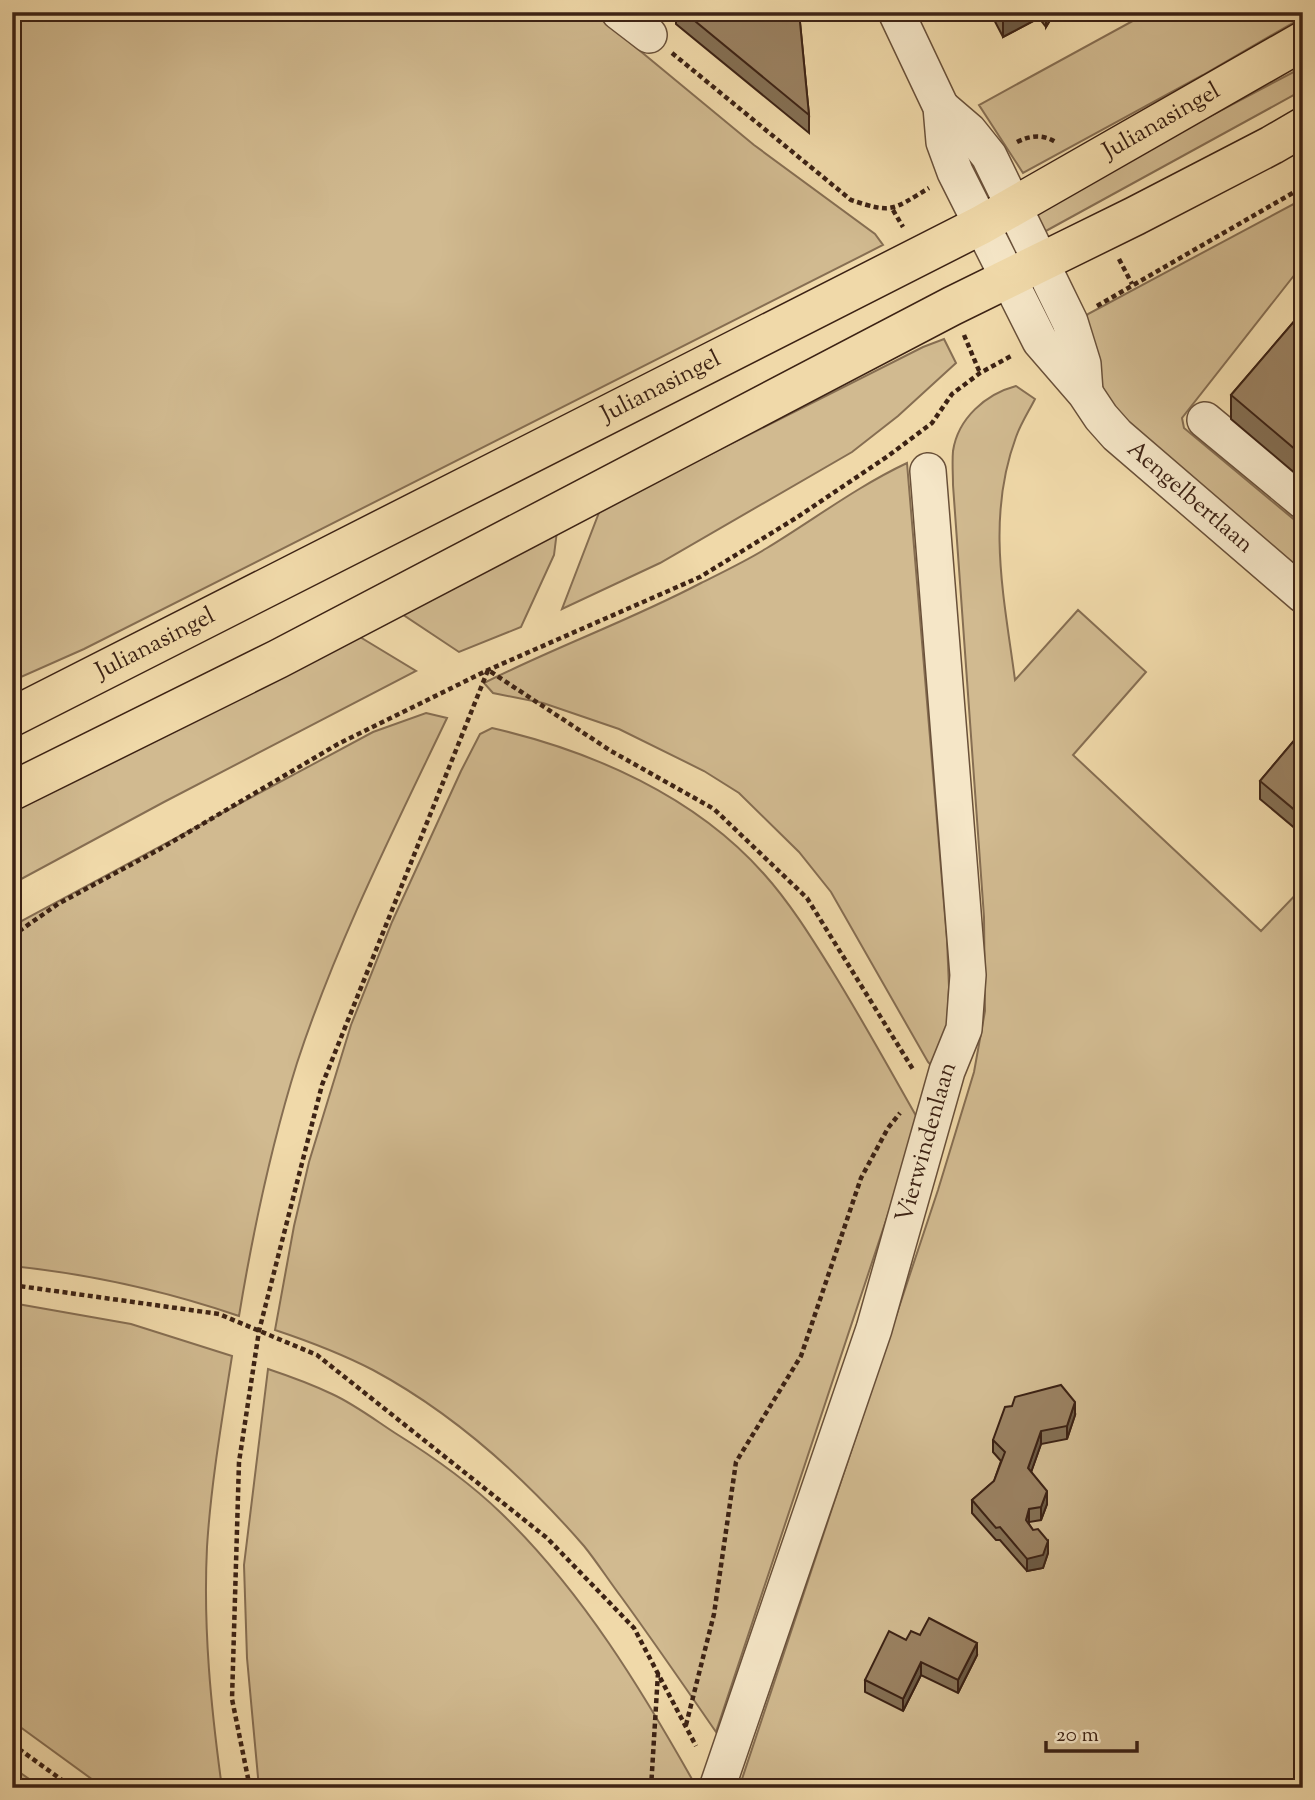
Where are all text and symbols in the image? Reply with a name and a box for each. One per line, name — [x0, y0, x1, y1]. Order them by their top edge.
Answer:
street label: Julianasingel — [1095, 74, 1227, 170]
street label: Julianasingel — [594, 343, 727, 433]
street label: Aengelbertlaan — [1119, 433, 1261, 562]
street label: Julianasingel — [88, 599, 222, 690]
street label: Vierwindenlaan — [888, 1057, 966, 1227]
scale bar — [1046, 1709, 1136, 1753]
text: 20 m — [1056, 1721, 1099, 1751]

